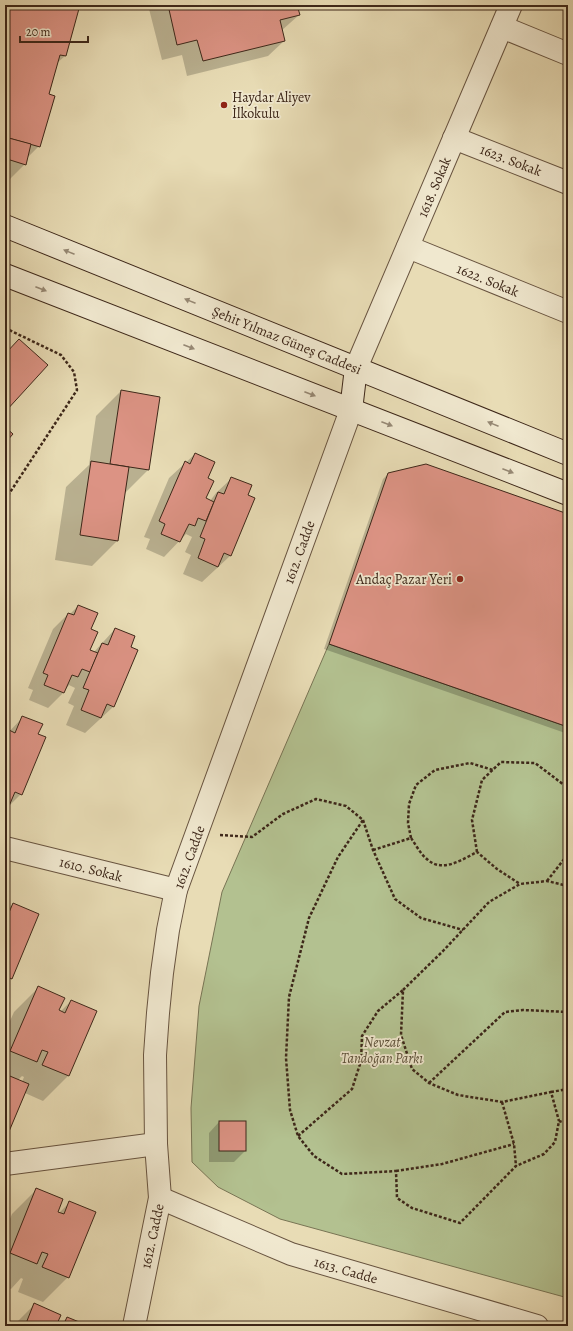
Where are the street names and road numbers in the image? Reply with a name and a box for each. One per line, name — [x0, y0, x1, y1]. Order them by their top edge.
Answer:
street label: 1623. Sokak — [477, 140, 544, 181]
street label: 1618. Sokak — [413, 154, 456, 220]
street label: 1622. Sokak — [454, 259, 522, 302]
street label: Şehit Yılmaz Güneş Caddesi — [209, 302, 364, 379]
street label: 1612. Cadde — [279, 518, 320, 586]
street label: 1612. Cadde — [169, 823, 210, 891]
street label: 1610. Sokak — [57, 852, 125, 887]
street label: 1612. Cadde — [136, 1202, 169, 1270]
street label: 1613. Cadde — [312, 1252, 380, 1289]

